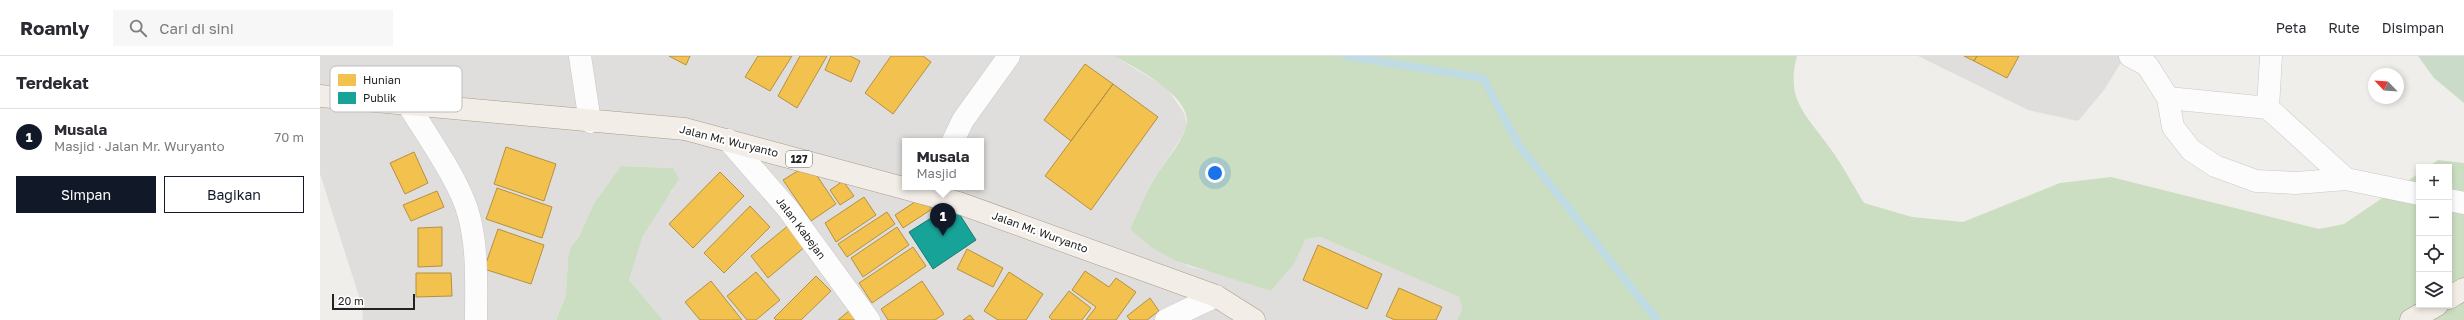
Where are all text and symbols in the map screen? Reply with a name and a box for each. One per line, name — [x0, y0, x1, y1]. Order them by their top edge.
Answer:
search box — [113, 10, 393, 46]
text: Roamly — [20, 16, 89, 39]
icon: search — [127, 17, 149, 39]
text: Cari di sini — [159, 19, 234, 37]
text: Peta — [2276, 19, 2306, 36]
text: Rute — [2328, 19, 2360, 36]
text: Disimpan — [2382, 19, 2444, 36]
legend — [330, 66, 462, 112]
north arrow — [2368, 68, 2404, 104]
text: Terdekat — [16, 72, 89, 93]
text: Hunian — [363, 73, 401, 86]
text: Publik — [363, 91, 396, 104]
text: Musala — [54, 120, 107, 138]
street label: Jalan Mr. Wuryanto — [678, 122, 780, 159]
text: 1 — [26, 129, 32, 145]
text: 70 m — [274, 129, 304, 145]
text: Masjid · Jalan Mr. Wuryanto — [54, 138, 225, 154]
popup — [902, 138, 984, 190]
text: Musala — [916, 147, 970, 165]
road number: 127 — [786, 151, 812, 167]
your location — [1205, 163, 1225, 183]
map controls — [2416, 164, 2452, 308]
button: + — [2416, 164, 2452, 200]
text: Masjid — [916, 165, 957, 181]
button: Simpan — [16, 176, 156, 213]
button: Bagikan — [164, 176, 304, 213]
street label: Jalan Kabejan — [774, 194, 829, 261]
button: − — [2416, 200, 2452, 236]
pin: 1 — [930, 203, 956, 236]
street label: Jalan Mr. Wuryanto — [990, 208, 1090, 255]
button: locate — [2416, 236, 2452, 272]
button: layers — [2416, 272, 2452, 308]
scale bar — [332, 292, 415, 311]
text: 20 m — [338, 294, 364, 307]

